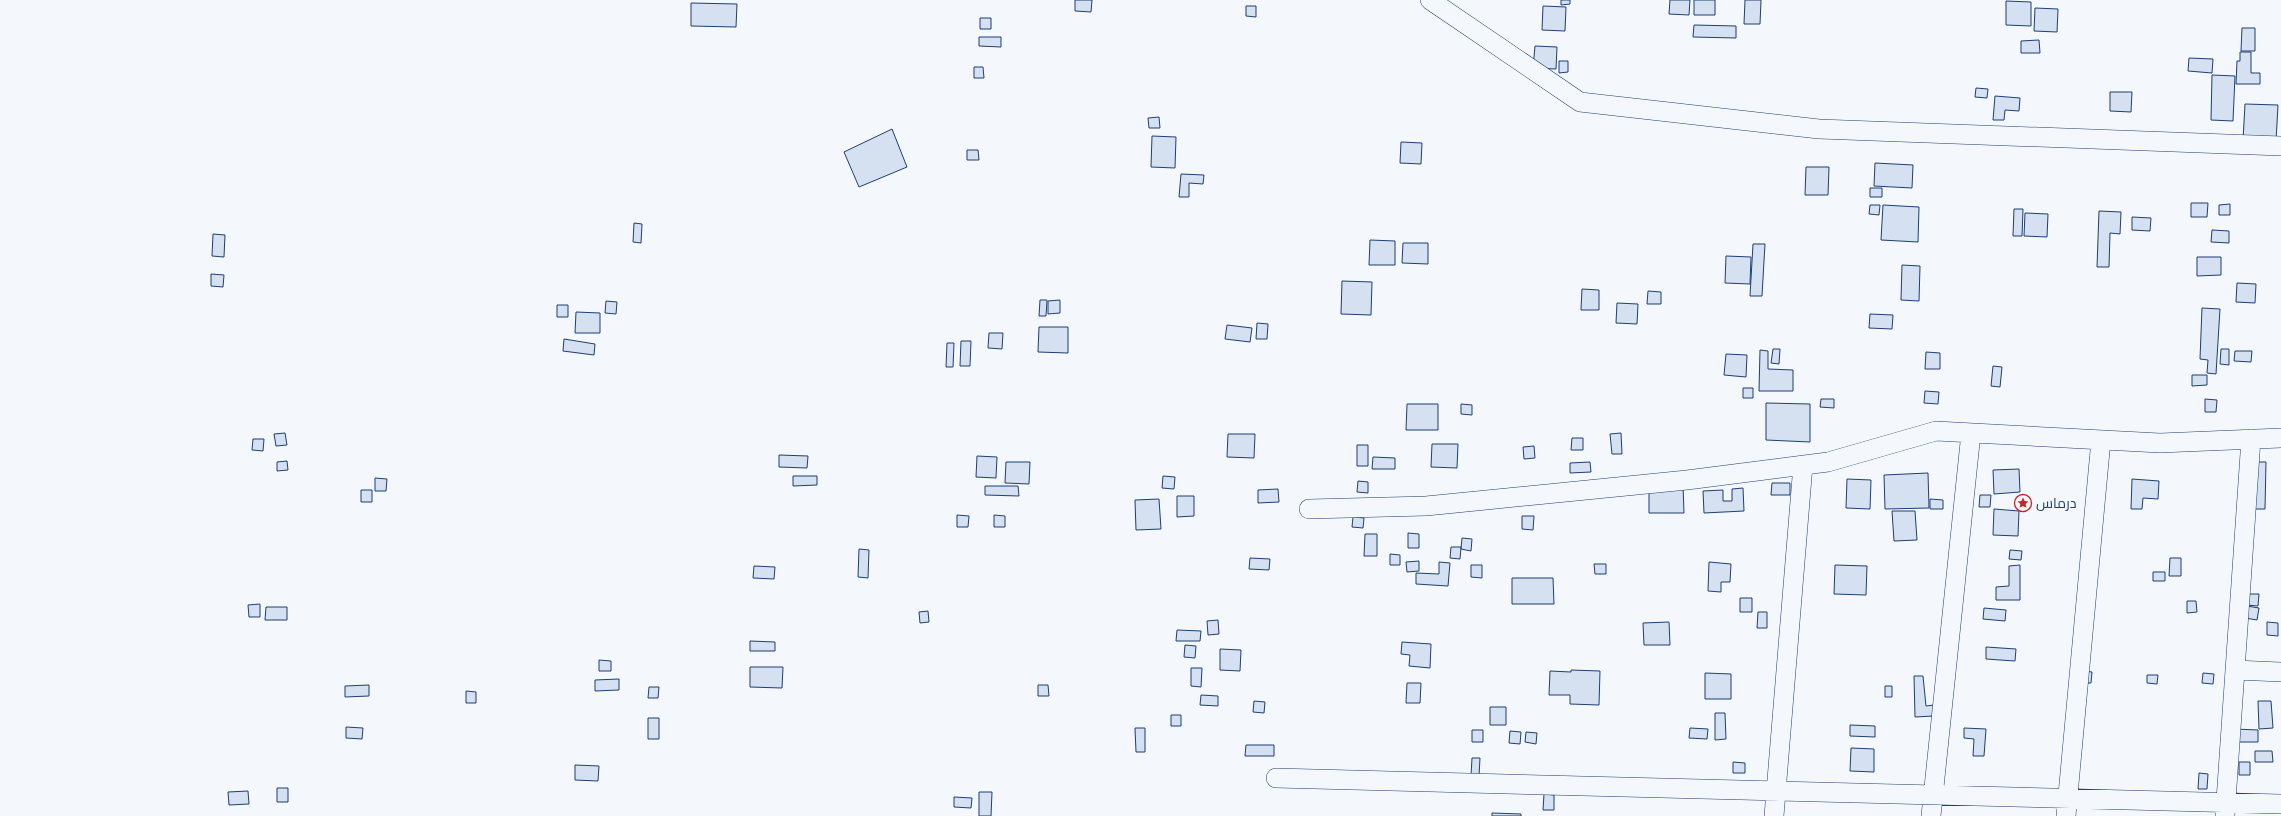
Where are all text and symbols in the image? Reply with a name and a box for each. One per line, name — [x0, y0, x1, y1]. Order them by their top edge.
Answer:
place icon: درماس — [2013, 493, 2033, 513]
place label: درماس — [2036, 493, 2077, 513]

